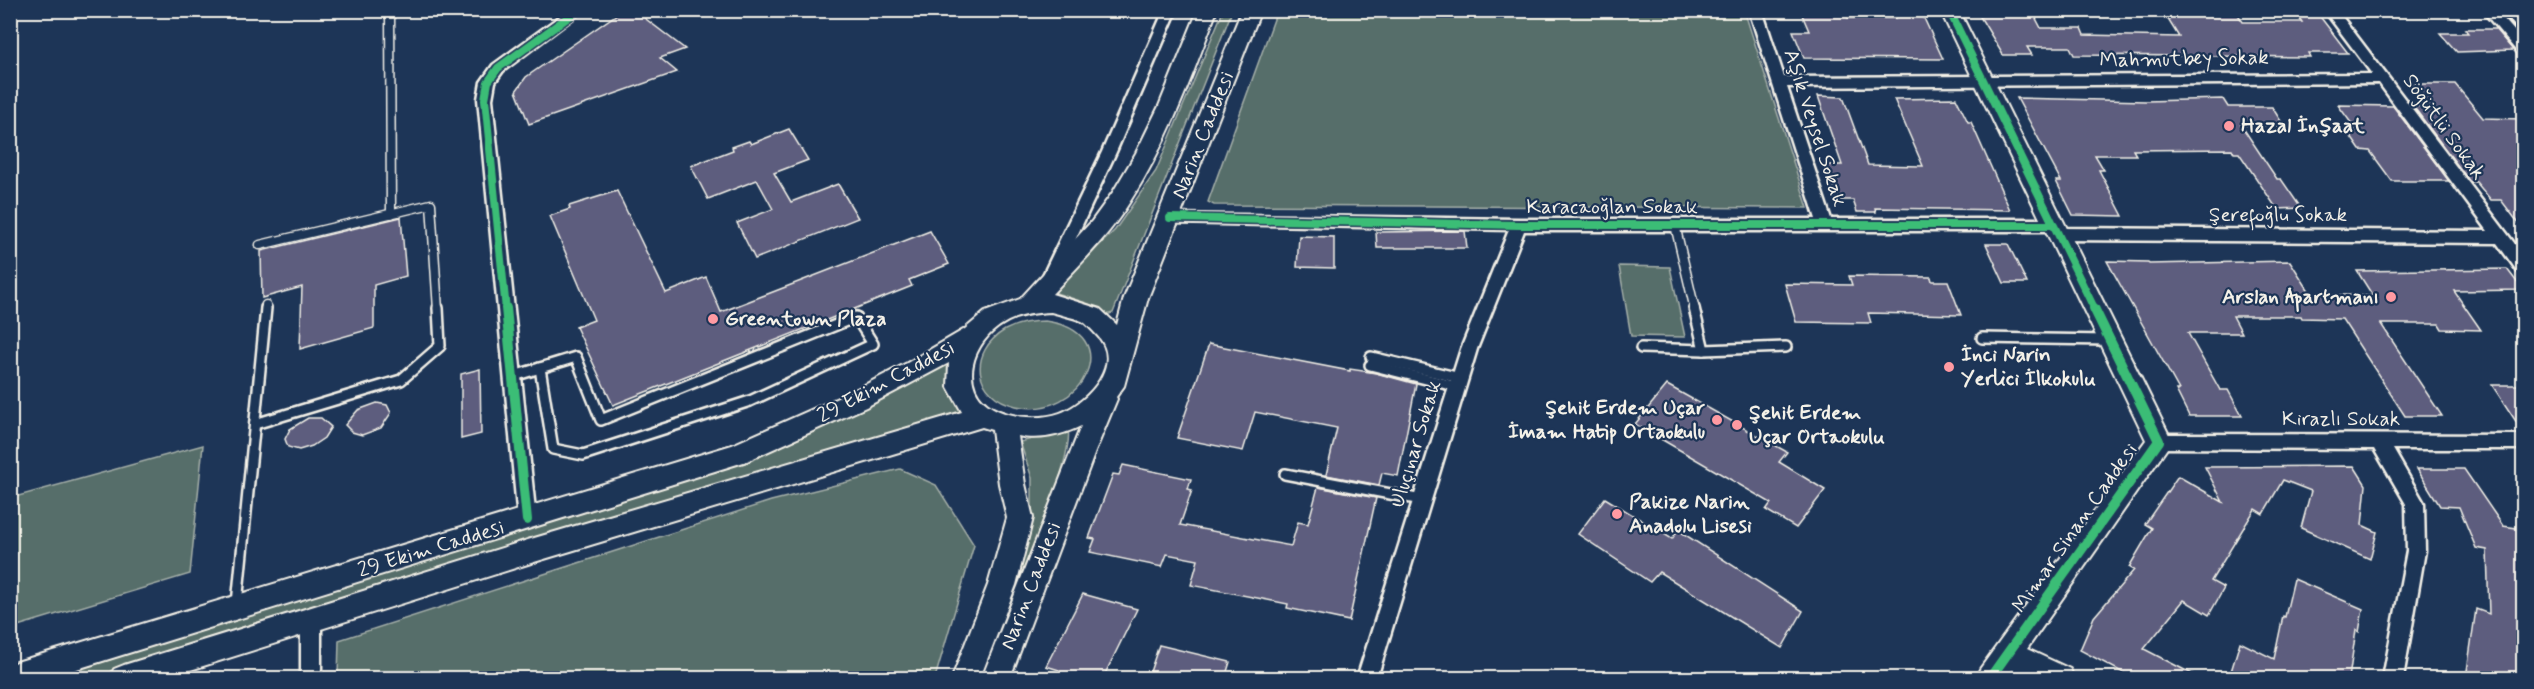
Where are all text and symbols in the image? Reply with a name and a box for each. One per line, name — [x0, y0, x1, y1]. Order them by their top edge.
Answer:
street label: Mahmutbey Sokak — [2099, 44, 2269, 74]
street label: Aşık Veysel Sokak — [1776, 46, 1854, 210]
street label: Narin Caddesi — [1165, 67, 1241, 203]
street label: Söğütlü Sokak — [2396, 68, 2492, 186]
place label: Hazal İnşaat — [2241, 112, 2365, 140]
marker: Hazal İnşaat — [2222, 119, 2236, 133]
street label: Karacaoğlan Sokak — [1526, 193, 1698, 221]
street label: Şerefoğlu Sokak — [2209, 201, 2348, 231]
place label: Arslan Apartmanı — [2222, 283, 2379, 312]
marker: Arslan Apartmanı — [2384, 290, 2398, 304]
place label: Greentown Plaza — [725, 305, 887, 333]
marker: Greentown Plaza — [706, 312, 720, 326]
street label: 29 Ekim Caddesi — [812, 334, 960, 430]
place label: İnci Narin Yerlici İlkokulu — [1961, 341, 2096, 393]
marker: İnci Narin Yerlici İlkokulu — [1942, 360, 1956, 374]
street label: Uluçınar Sokak — [1383, 377, 1449, 511]
place label: Şehit Erdem Uçar İmam Hatip Ortaokulu — [1508, 394, 1705, 446]
place label: Şehit Erdem Uçar Ortaokulu — [1749, 399, 1885, 451]
street label: Kirazlı Sokak — [2282, 405, 2400, 433]
marker: Şehit Erdem Uçar İmam Hatip Ortaokulu — [1710, 413, 1724, 427]
marker: Şehit Erdem Uçar Ortaokulu — [1730, 418, 1744, 432]
street label: Mimar Sinan Caddesi — [2006, 437, 2144, 619]
place label: Pakize Narin Anadolu Lisesi — [1629, 488, 1752, 540]
marker: Pakize Narin Anadolu Lisesi — [1610, 507, 1624, 521]
street label: 29 Ekim Caddesi — [354, 513, 508, 585]
street label: Narin Caddesi — [994, 518, 1068, 654]

